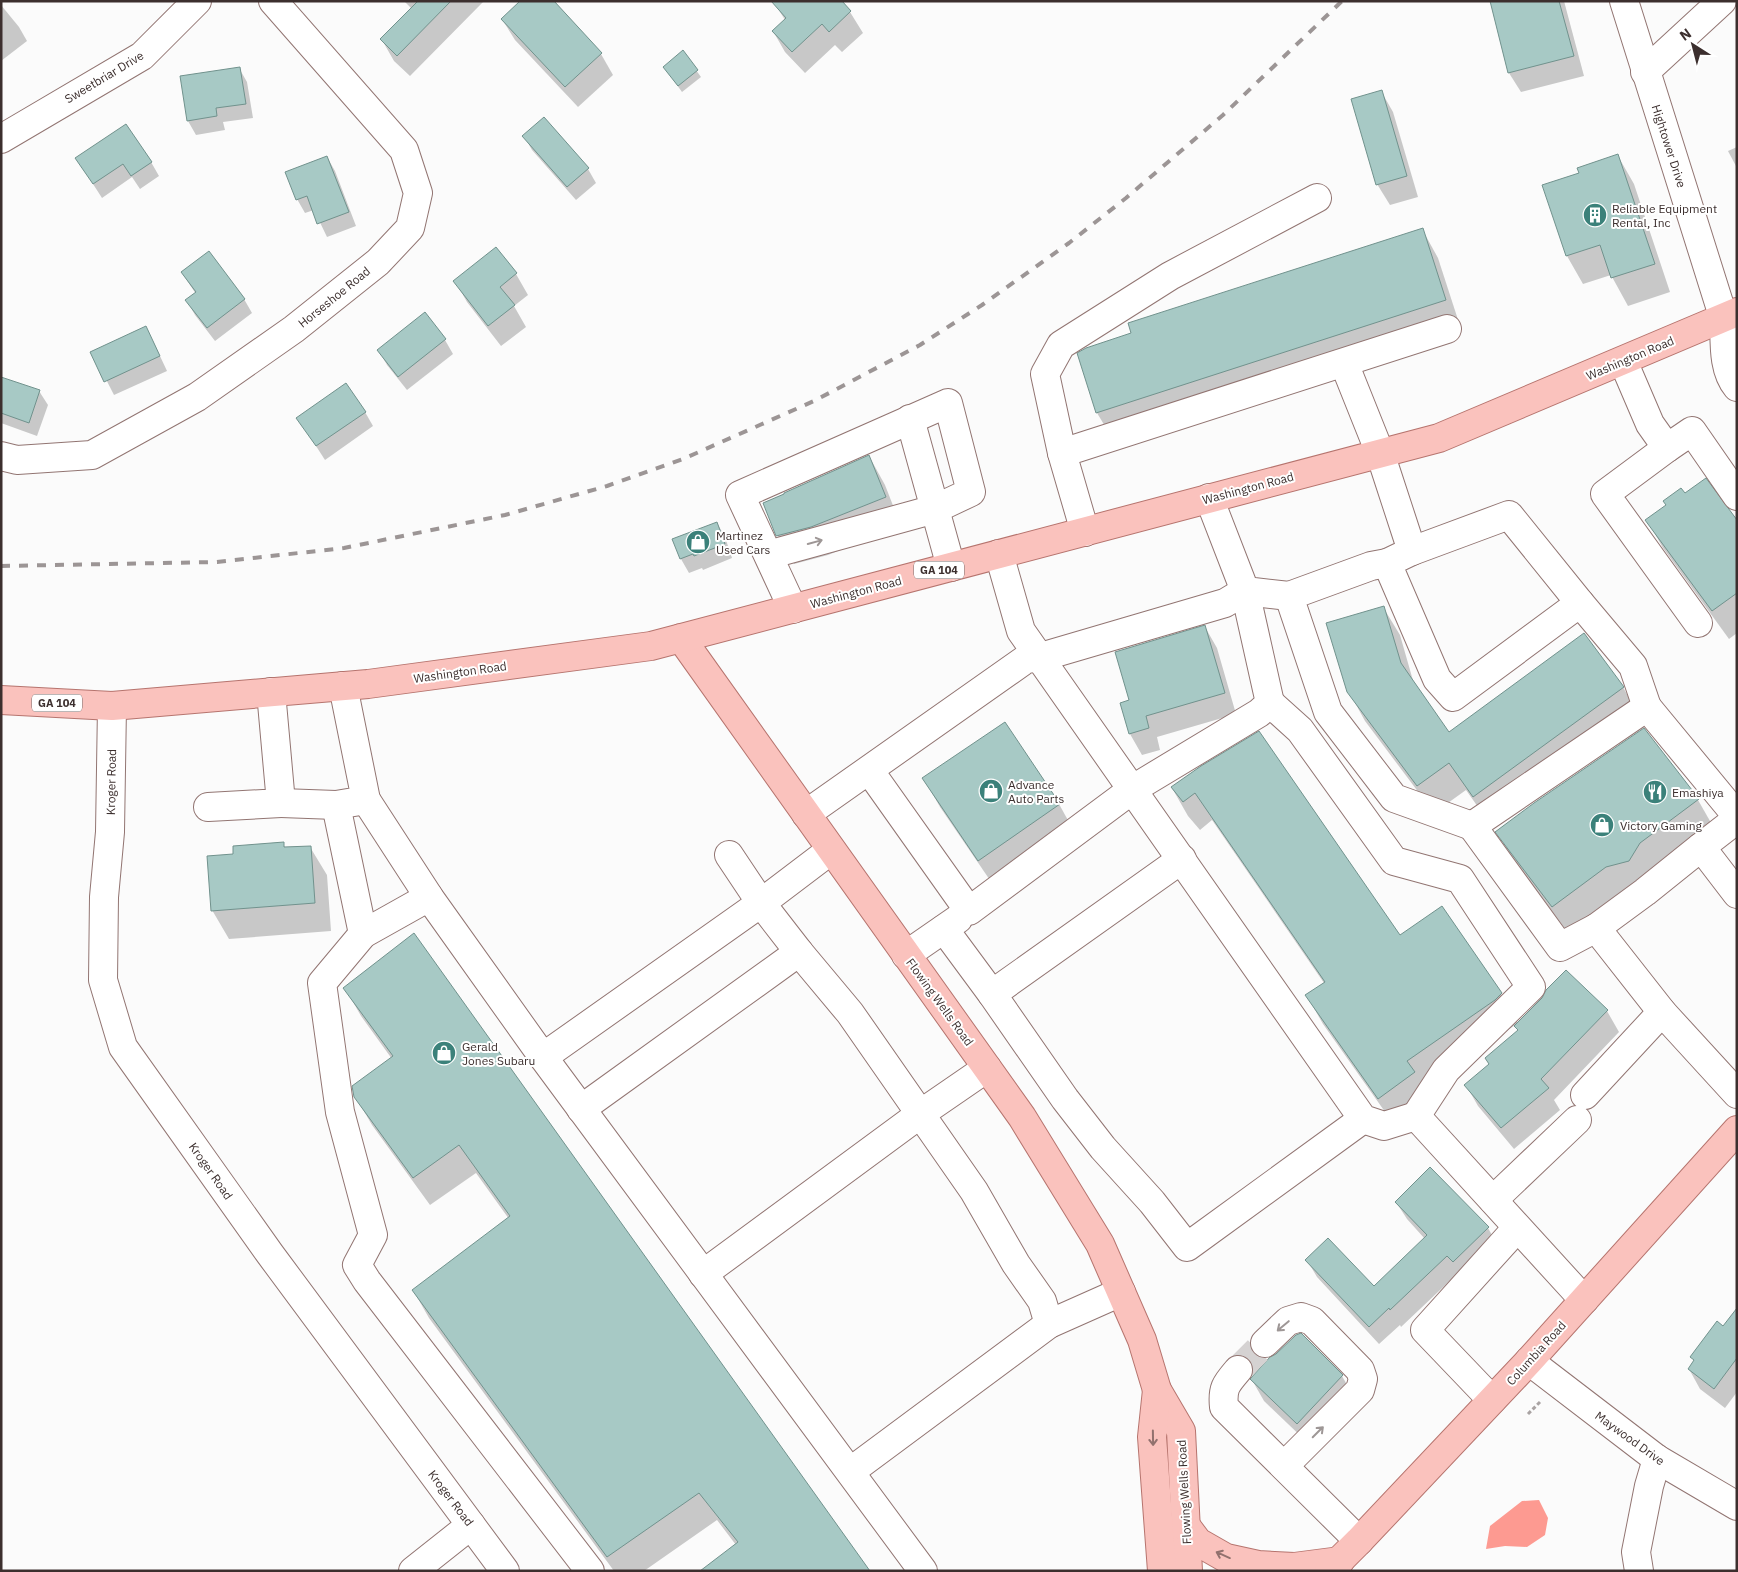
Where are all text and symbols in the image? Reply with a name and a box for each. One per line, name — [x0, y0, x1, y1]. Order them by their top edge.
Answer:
north arrow — [1668, 20, 1718, 70]
text: N — [1676, 24, 1695, 45]
street label: Sweetbriar Drive — [62, 47, 147, 106]
street label: Hightower Drive — [1649, 103, 1690, 190]
place label: Reliable Equipment Rental, Inc — [1612, 201, 1717, 230]
building icon: Reliable Equipment Rental, Inc — [1582, 202, 1608, 228]
street label: Horseshoe Road — [295, 263, 373, 331]
street label: Washington Road — [1584, 333, 1676, 383]
street label: Washington Road — [1201, 469, 1295, 507]
place label: Martinez Used Cars — [716, 528, 771, 557]
shop icon: Martinez Used Cars — [685, 529, 711, 555]
one-way arrow — [807, 537, 823, 547]
road number: GA 104 — [914, 562, 964, 578]
street label: Washington Road — [809, 573, 903, 611]
street label: Washington Road — [412, 658, 508, 686]
road number: GA 104 — [32, 694, 82, 711]
street label: Kroger Road — [103, 749, 119, 815]
place label: Advance Auto Parts — [1008, 777, 1064, 806]
shop icon: Advance Auto Parts — [978, 778, 1004, 804]
restaurant icon: Emashiya — [1642, 779, 1668, 805]
place label: Emashiya — [1672, 785, 1724, 800]
shop icon: Victory Gaming — [1589, 812, 1615, 838]
place label: Victory Gaming — [1620, 818, 1703, 833]
street label: Flowing Wells Road — [903, 955, 977, 1049]
place label: Gerald Jones Subaru — [462, 1039, 535, 1068]
shop icon: Gerald Jones Subaru — [431, 1040, 457, 1066]
street label: Kroger Road — [186, 1140, 236, 1202]
street label: Columbia Road — [1503, 1318, 1569, 1388]
one-way arrow — [1277, 1321, 1290, 1332]
street label: Maywood Drive — [1592, 1408, 1668, 1469]
one-way arrow — [1312, 1426, 1325, 1438]
one-way arrow — [1148, 1430, 1158, 1446]
street label: Flowing Wells Road — [1174, 1439, 1194, 1545]
street label: Kroger Road — [425, 1467, 477, 1529]
one-way arrow — [1216, 1550, 1231, 1560]

